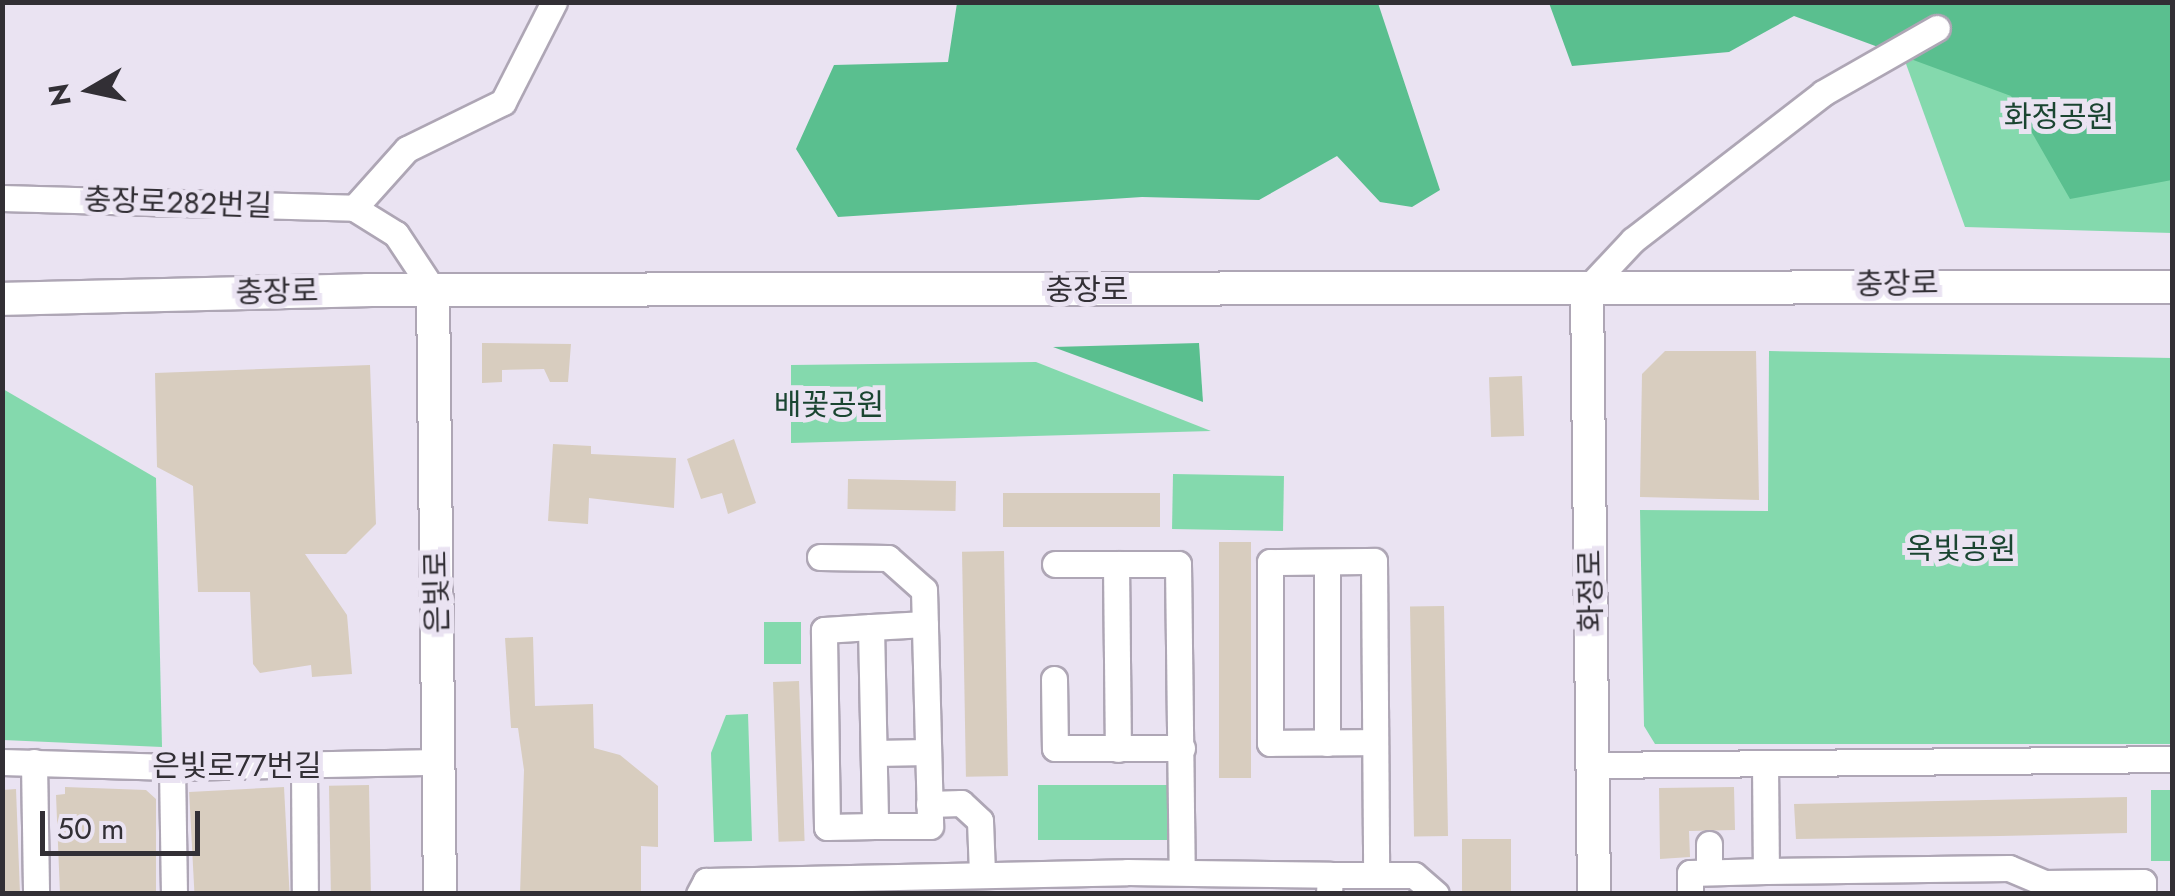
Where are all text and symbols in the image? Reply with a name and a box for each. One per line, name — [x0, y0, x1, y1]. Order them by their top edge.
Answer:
north arrow — [40, 40, 140, 140]
text: N — [38, 81, 82, 109]
park label: 화정공원 — [2004, 99, 2114, 135]
street label: 충장로282번길 — [83, 182, 273, 224]
street label: 충장로 — [1855, 265, 1939, 303]
street label: 충장로 — [1046, 272, 1128, 308]
street label: 충장로 — [235, 273, 319, 311]
park label: 배꽃공원 — [774, 387, 884, 423]
park label: 옥빛공원 — [1906, 531, 2016, 567]
street label: 화정로 — [1572, 549, 1610, 633]
street label: 은빛로 — [418, 550, 456, 634]
street label: 은빛로77번길 — [152, 748, 322, 784]
scale bar — [45, 791, 205, 853]
text: 50 m — [57, 807, 124, 850]

